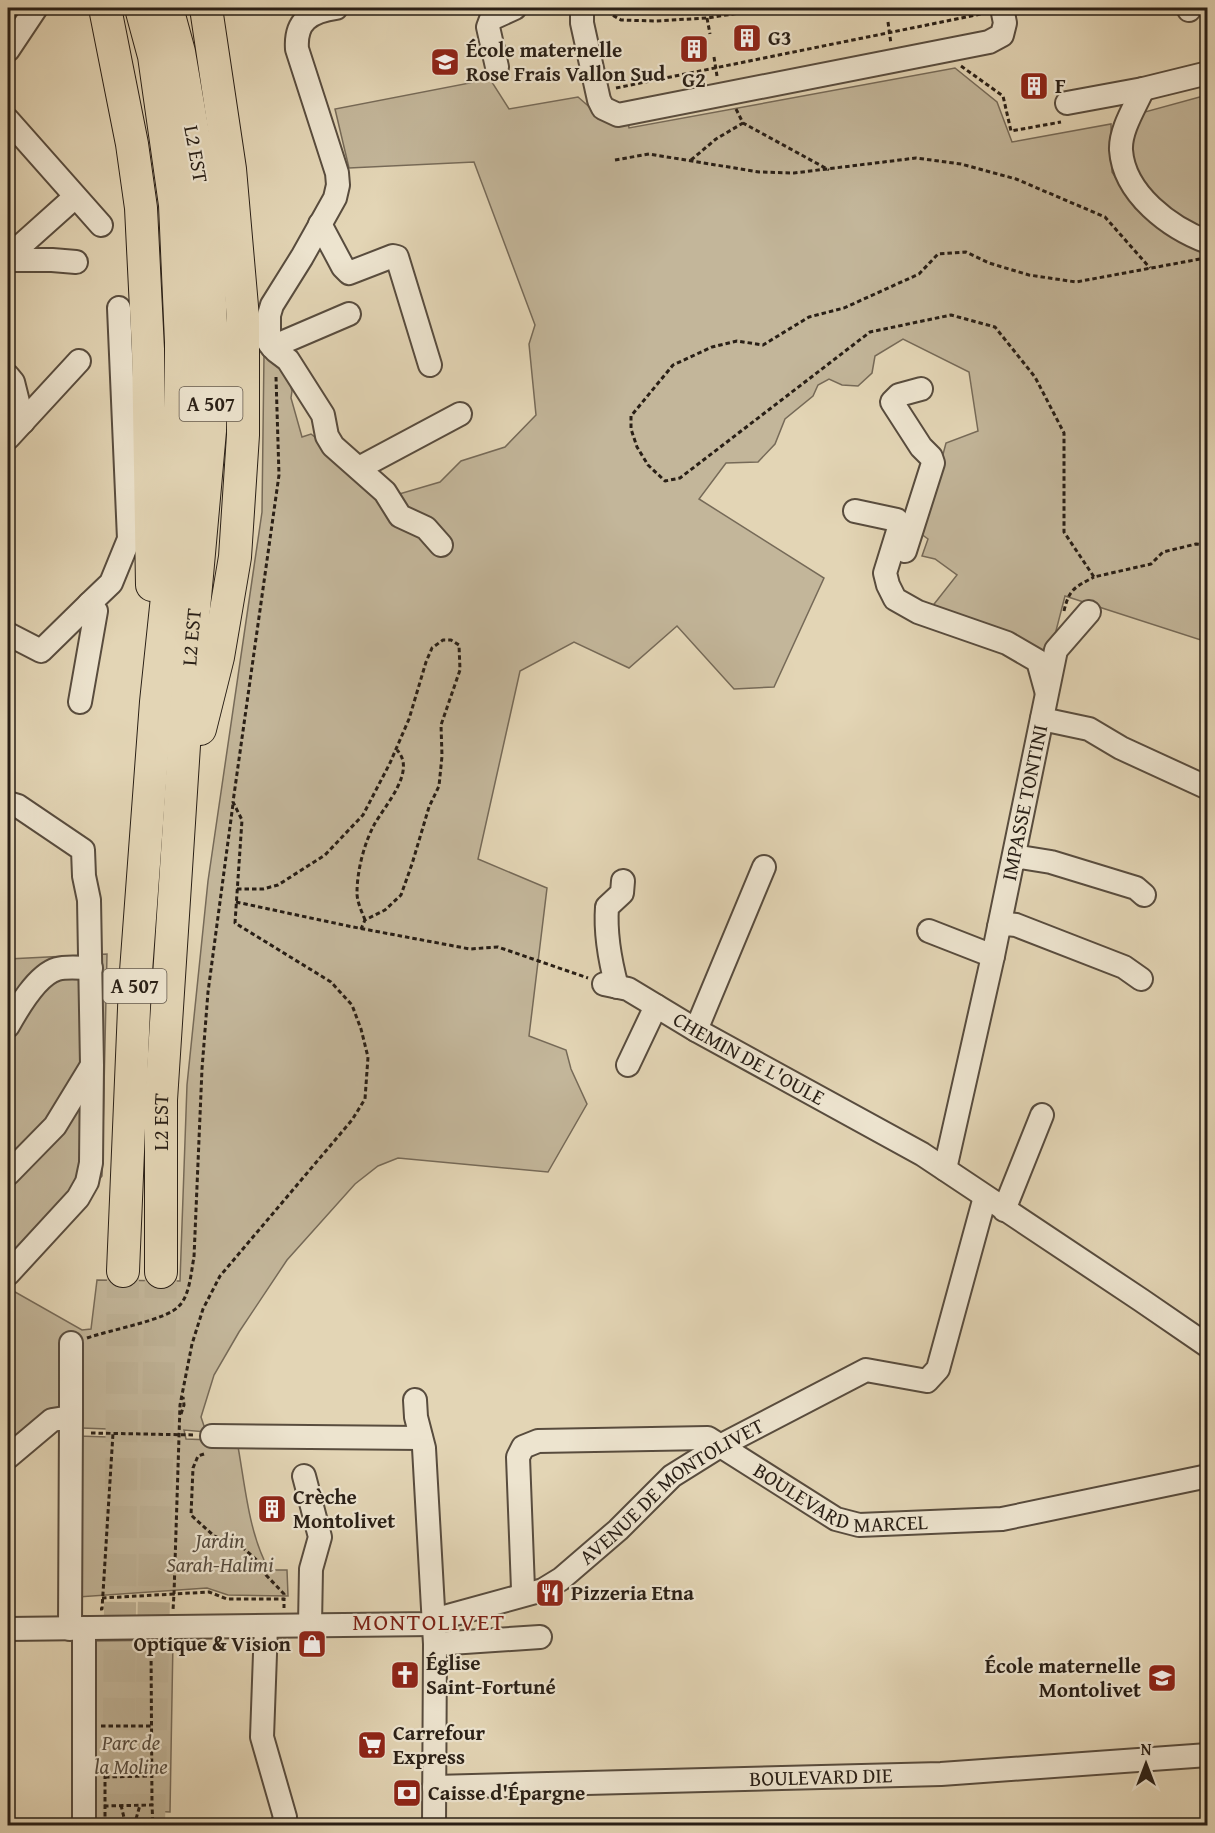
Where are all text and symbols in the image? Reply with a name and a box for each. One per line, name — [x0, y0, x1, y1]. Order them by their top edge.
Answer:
building icon: G3 — [731, 22, 763, 54]
place label: G3 — [768, 22, 792, 53]
building icon: G2 — [678, 33, 710, 65]
place label: École maternelle Rose Frais Vallon Sud — [466, 34, 665, 89]
school or university icon: École maternelle Rose Frais Vallon Sud — [429, 46, 461, 78]
place label: G2 — [682, 64, 706, 95]
building icon: F — [1018, 70, 1050, 102]
place label: F — [1055, 70, 1066, 101]
street label: L2 EST — [176, 123, 217, 185]
road number: A 507 — [180, 387, 242, 421]
street label: L2 EST — [173, 607, 209, 667]
street label: IMPASSE TONTINI — [993, 721, 1055, 883]
road number: A 507 — [104, 969, 166, 1003]
street label: CHEMIN DE L'OULE — [667, 1004, 831, 1113]
street label: L2 EST — [145, 1092, 176, 1151]
street label: AVENUE DE MONTOLIVET — [572, 1410, 769, 1572]
street label: BOULEVARD MARCEL — [748, 1455, 928, 1540]
place label: Crèche Montolivet — [293, 1481, 395, 1536]
building icon: Crèche Montolivet — [256, 1493, 288, 1525]
park label: Jardin Sarah-Halimi — [166, 1525, 274, 1580]
restaurant icon: Pizzeria Etna — [534, 1577, 566, 1609]
place label: Pizzeria Etna — [571, 1577, 694, 1608]
district label: MONTOLIVET — [352, 1604, 506, 1639]
place label: Optique & Vision — [134, 1628, 292, 1659]
shop icon: Optique & Vision — [296, 1628, 328, 1660]
place label: Église Saint-Fortuné — [426, 1647, 556, 1702]
place label: École maternelle Montolivet — [985, 1650, 1141, 1705]
church icon: Église Saint-Fortuné — [389, 1659, 421, 1691]
school or university icon: École maternelle Montolivet — [1146, 1662, 1178, 1694]
place label: Carrefour Express — [393, 1717, 485, 1772]
park label: Parc de la Moline — [94, 1727, 168, 1782]
supermarket icon: Carrefour Express — [356, 1729, 388, 1761]
north arrow — [1116, 1734, 1176, 1794]
text: N — [1141, 1737, 1152, 1761]
street label: BOULEVARD DIE — [749, 1759, 893, 1794]
bank icon: Caisse d'Épargne — [391, 1777, 423, 1809]
place label: Caisse d'Épargne — [428, 1777, 585, 1808]

